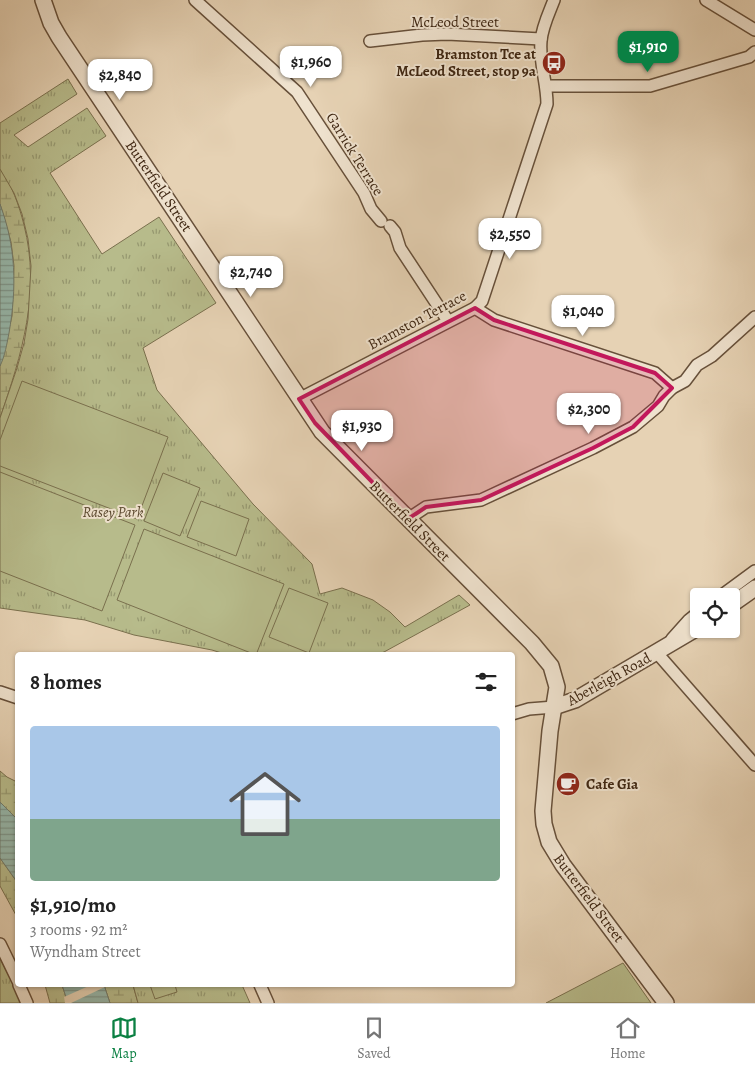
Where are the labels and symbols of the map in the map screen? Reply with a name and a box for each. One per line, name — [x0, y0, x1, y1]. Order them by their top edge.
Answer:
street label: McLeod Street — [411, 12, 499, 32]
pin: $1,910 — [607, 30, 689, 73]
place label: Bramston Tce at McLeod Street, stop 9a — [396, 44, 537, 81]
pin: $1,960 — [270, 46, 352, 88]
bus stop icon: Bramston Tce at McLeod Street, stop 9a — [541, 50, 567, 76]
pin: $2,840 — [79, 58, 161, 101]
street label: Garrick Terrace — [321, 109, 389, 200]
street label: Butterfield Street — [121, 136, 197, 236]
pin: $2,550 — [469, 218, 551, 260]
pin: $2,740 — [210, 256, 292, 298]
street label: Bramston Terrace — [364, 286, 470, 354]
pin: $1,040 — [542, 294, 624, 337]
pin: $2,300 — [548, 392, 630, 435]
pin: $1,930 — [321, 410, 403, 452]
street label: Butterfield Street — [365, 476, 455, 566]
park label: Rasey Park — [83, 502, 144, 522]
street label: Aberleigh Road — [563, 647, 655, 711]
cafe icon: Cafe Gia — [555, 771, 581, 797]
place label: Cafe Gia — [586, 774, 639, 794]
street label: Butterfield Street — [549, 849, 629, 947]

